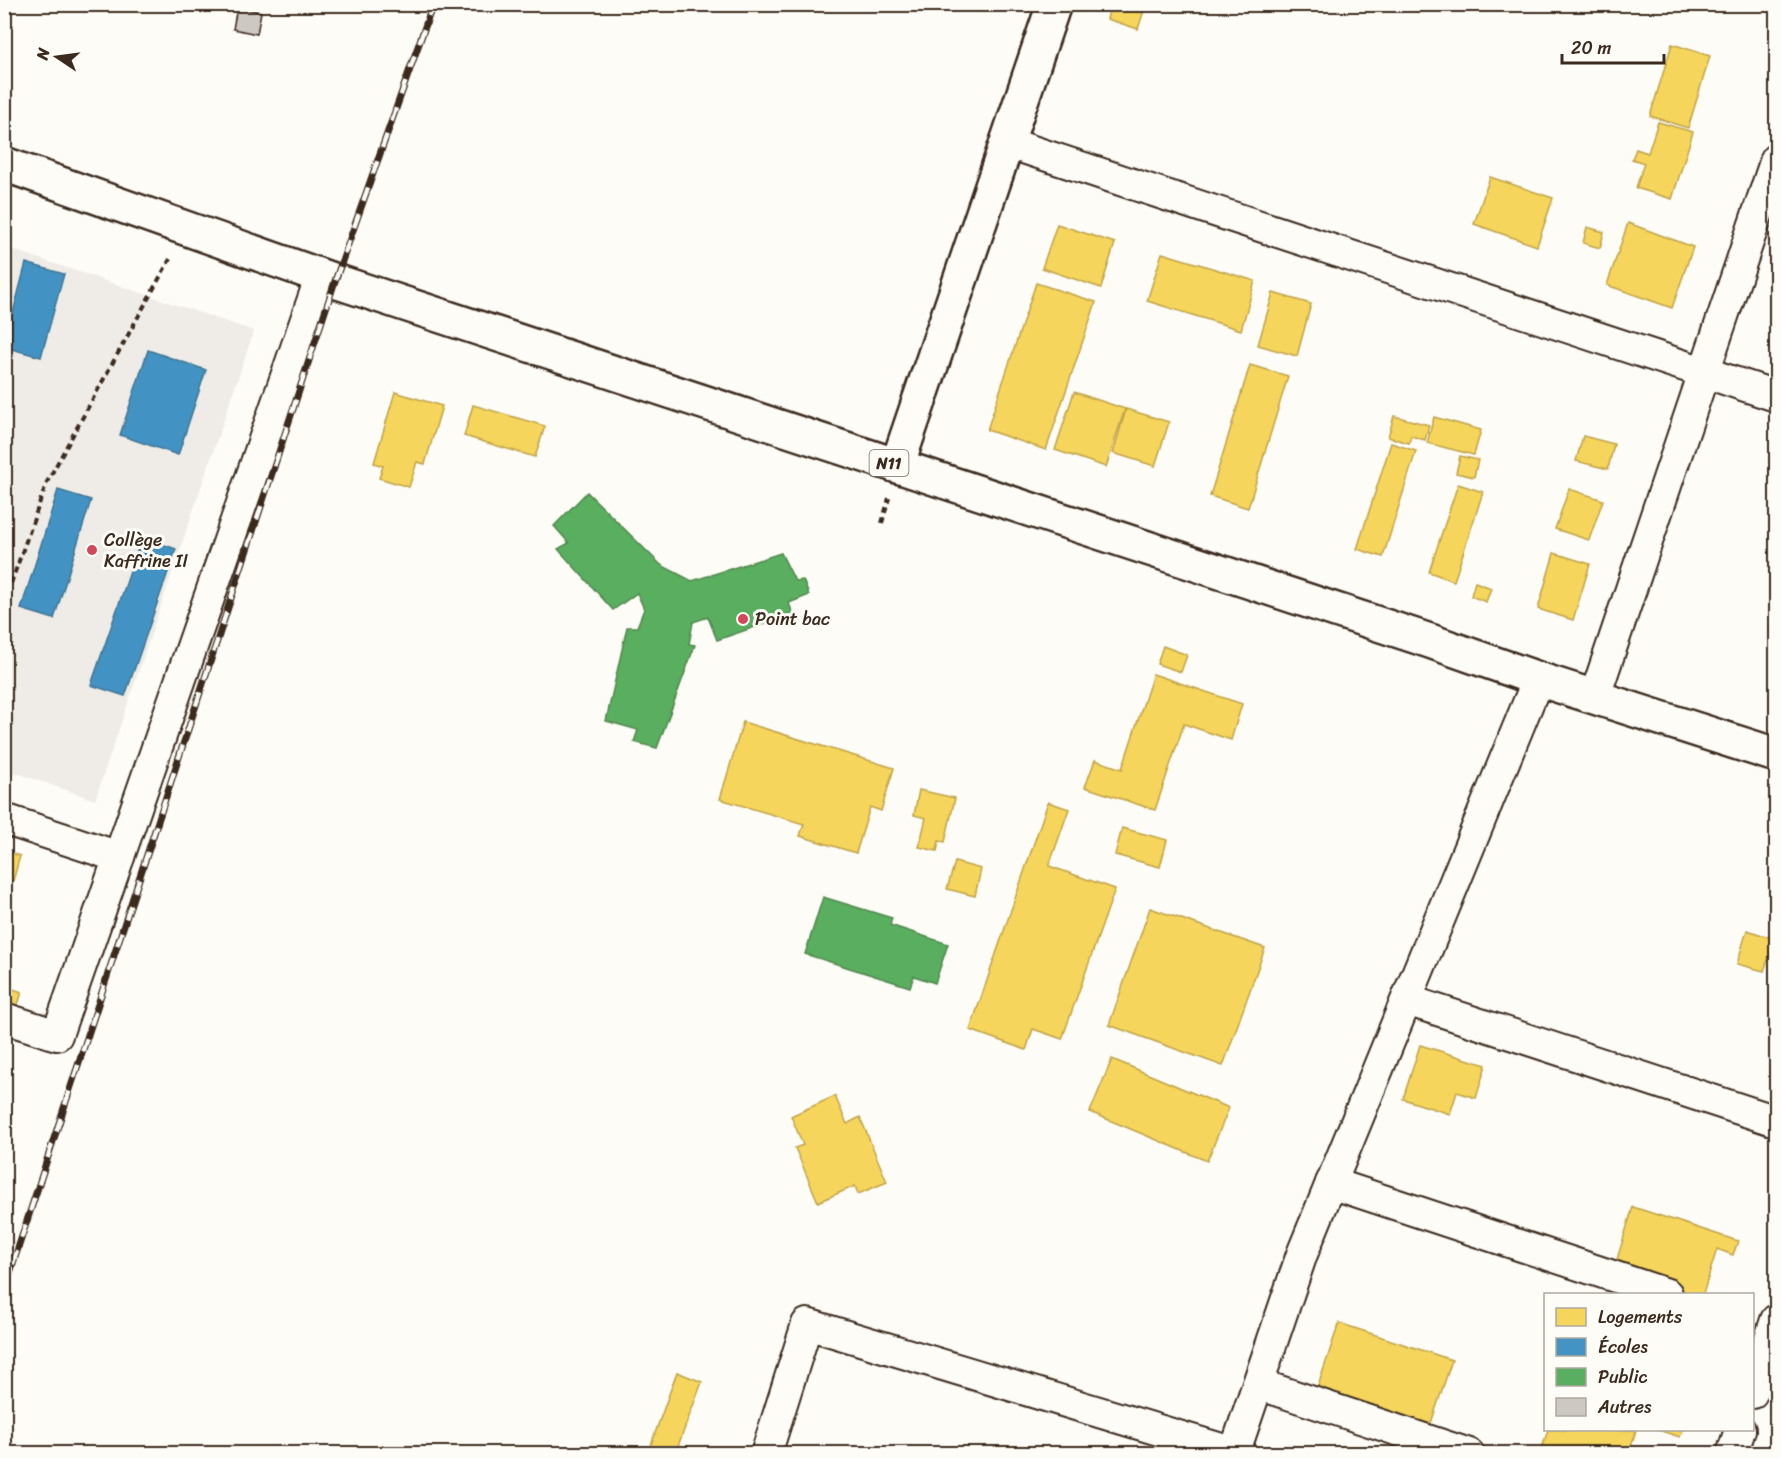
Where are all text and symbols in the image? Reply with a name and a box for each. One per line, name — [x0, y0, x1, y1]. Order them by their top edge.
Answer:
north arrow — [27, 27, 87, 87]
scale bar — [1562, 27, 1664, 65]
text: 20 m — [1571, 32, 1611, 64]
text: N — [27, 44, 58, 63]
road number: N11 — [870, 450, 908, 476]
place label: Collège Kaffrine II — [104, 524, 188, 577]
marker: Collège Kaffrine II — [85, 543, 99, 557]
place label: Point bac — [755, 603, 830, 635]
marker: Point bac — [736, 612, 750, 626]
legend — [1544, 1293, 1754, 1431]
text: Logements — [1598, 1301, 1683, 1333]
text: Écoles — [1598, 1331, 1648, 1363]
text: Public — [1598, 1361, 1648, 1393]
text: Autres — [1597, 1391, 1652, 1423]

